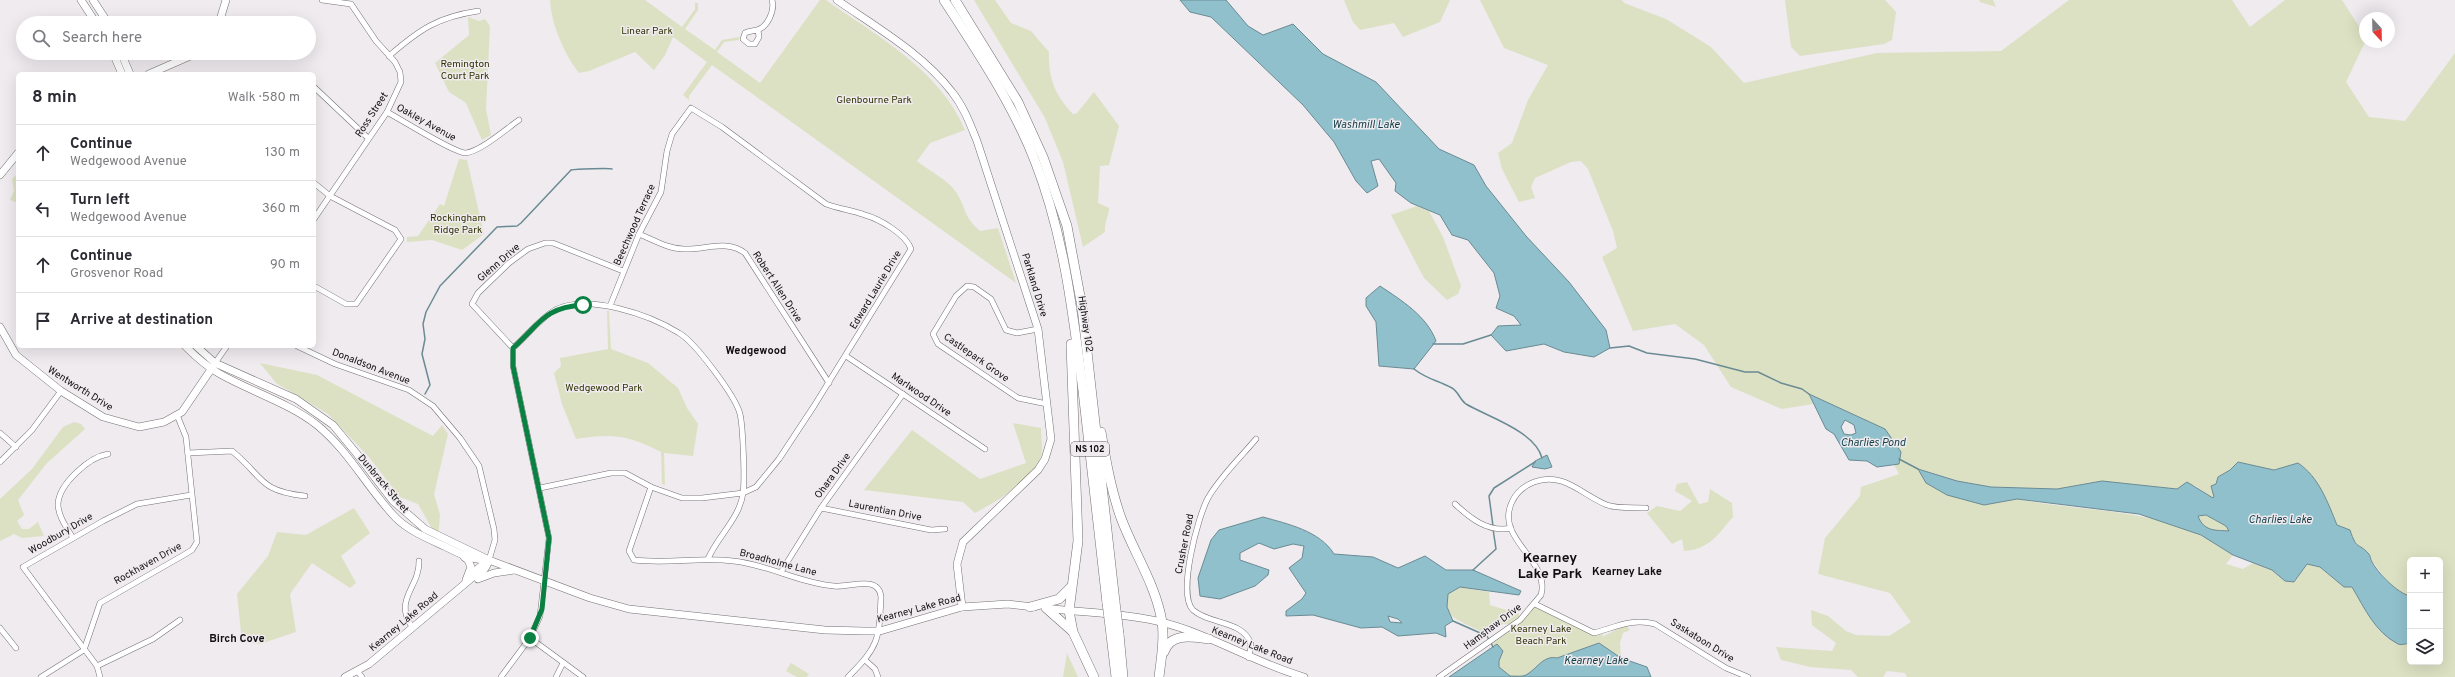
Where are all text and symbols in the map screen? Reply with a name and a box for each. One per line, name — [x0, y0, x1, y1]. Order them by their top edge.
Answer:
north arrow — [2359, 12, 2395, 48]
search box — [16, 16, 316, 60]
park label: Linear Park — [621, 25, 673, 38]
icon: search — [30, 27, 52, 49]
text: Search here — [62, 29, 142, 48]
park label: Remington Court Park — [440, 58, 490, 83]
text: 8 min — [32, 87, 77, 109]
text: Walk · 580 m — [228, 90, 300, 106]
street label: Ross Street — [353, 90, 391, 140]
park label: Glenbourne Park — [836, 94, 912, 107]
street label: Oakley Avenue — [394, 101, 458, 145]
water label: Washmill Lake — [1332, 118, 1400, 132]
text: Continue — [70, 135, 132, 154]
icon: ahead — [32, 142, 54, 164]
text: 130 m — [265, 145, 300, 161]
text: Wedgewood Avenue — [70, 154, 187, 170]
street label: Beechwood Terrace — [611, 182, 659, 268]
text: Turn left — [70, 191, 130, 210]
icon: left — [32, 198, 54, 220]
text: 360 m — [262, 201, 300, 217]
text: Wedgewood Avenue — [70, 210, 187, 226]
park label: Rockingham Ridge Park — [430, 212, 486, 237]
street label: Glenn Drive — [475, 241, 523, 285]
text: Continue — [70, 247, 132, 266]
street label: Edward Laurie Drive — [847, 248, 905, 332]
street label: Robert Allen Drive — [749, 249, 805, 325]
street label: Parkland Drive — [1018, 251, 1050, 319]
icon: ahead — [32, 254, 54, 276]
text: 90 m — [270, 257, 300, 273]
text: Grosvenor Road — [70, 266, 163, 282]
street label: Highway 102 — [1075, 295, 1095, 353]
route start — [574, 296, 592, 314]
icon: arrive — [32, 310, 54, 332]
text: Arrive at destination — [70, 311, 213, 330]
street label: Castlepark Grove — [941, 331, 1011, 385]
district label: Wedgewood — [726, 344, 786, 358]
street label: Donaldson Avenue — [330, 346, 412, 388]
street label: Wentworth Drive — [45, 364, 115, 414]
street label: Marlwood Drive — [888, 370, 954, 420]
park label: Wedgewood Park — [565, 382, 643, 395]
water label: Charlies Pond — [1840, 436, 1907, 450]
road number: NS 102 — [1071, 442, 1109, 456]
street label: Ohara Drive — [812, 451, 854, 501]
street label: Dunbrack Street — [355, 452, 412, 516]
street label: Laurentian Drive — [847, 498, 923, 524]
street label: Woodbury Drive — [27, 510, 95, 558]
street label: Crusher Road — [1173, 513, 1197, 575]
water label: Charlies Lake — [2248, 513, 2312, 527]
street label: Rockhaven Drive — [112, 540, 184, 588]
street label: Broadholme Lane — [738, 546, 818, 580]
district label: Kearney Lake Park — [1518, 550, 1582, 583]
map controls — [2407, 557, 2443, 665]
button: + — [2407, 557, 2443, 593]
district label: Kearney Lake — [1592, 565, 1662, 579]
street label: Kearney Lake Road — [367, 589, 441, 655]
street label: Kearney Lake Road — [876, 592, 962, 626]
button: − — [2407, 593, 2443, 629]
street label: Hamshaw Drive — [1461, 601, 1525, 653]
street label: Saskatoon Drive — [1668, 616, 1736, 666]
park label: Kearney Lake Beach Park — [1511, 623, 1571, 648]
street label: Kearney Lake Road — [1210, 624, 1294, 668]
route end — [521, 629, 539, 647]
button: layers — [2407, 629, 2443, 665]
district label: Birch Cove — [209, 632, 265, 646]
water label: Kearney Lake — [1564, 654, 1628, 668]

